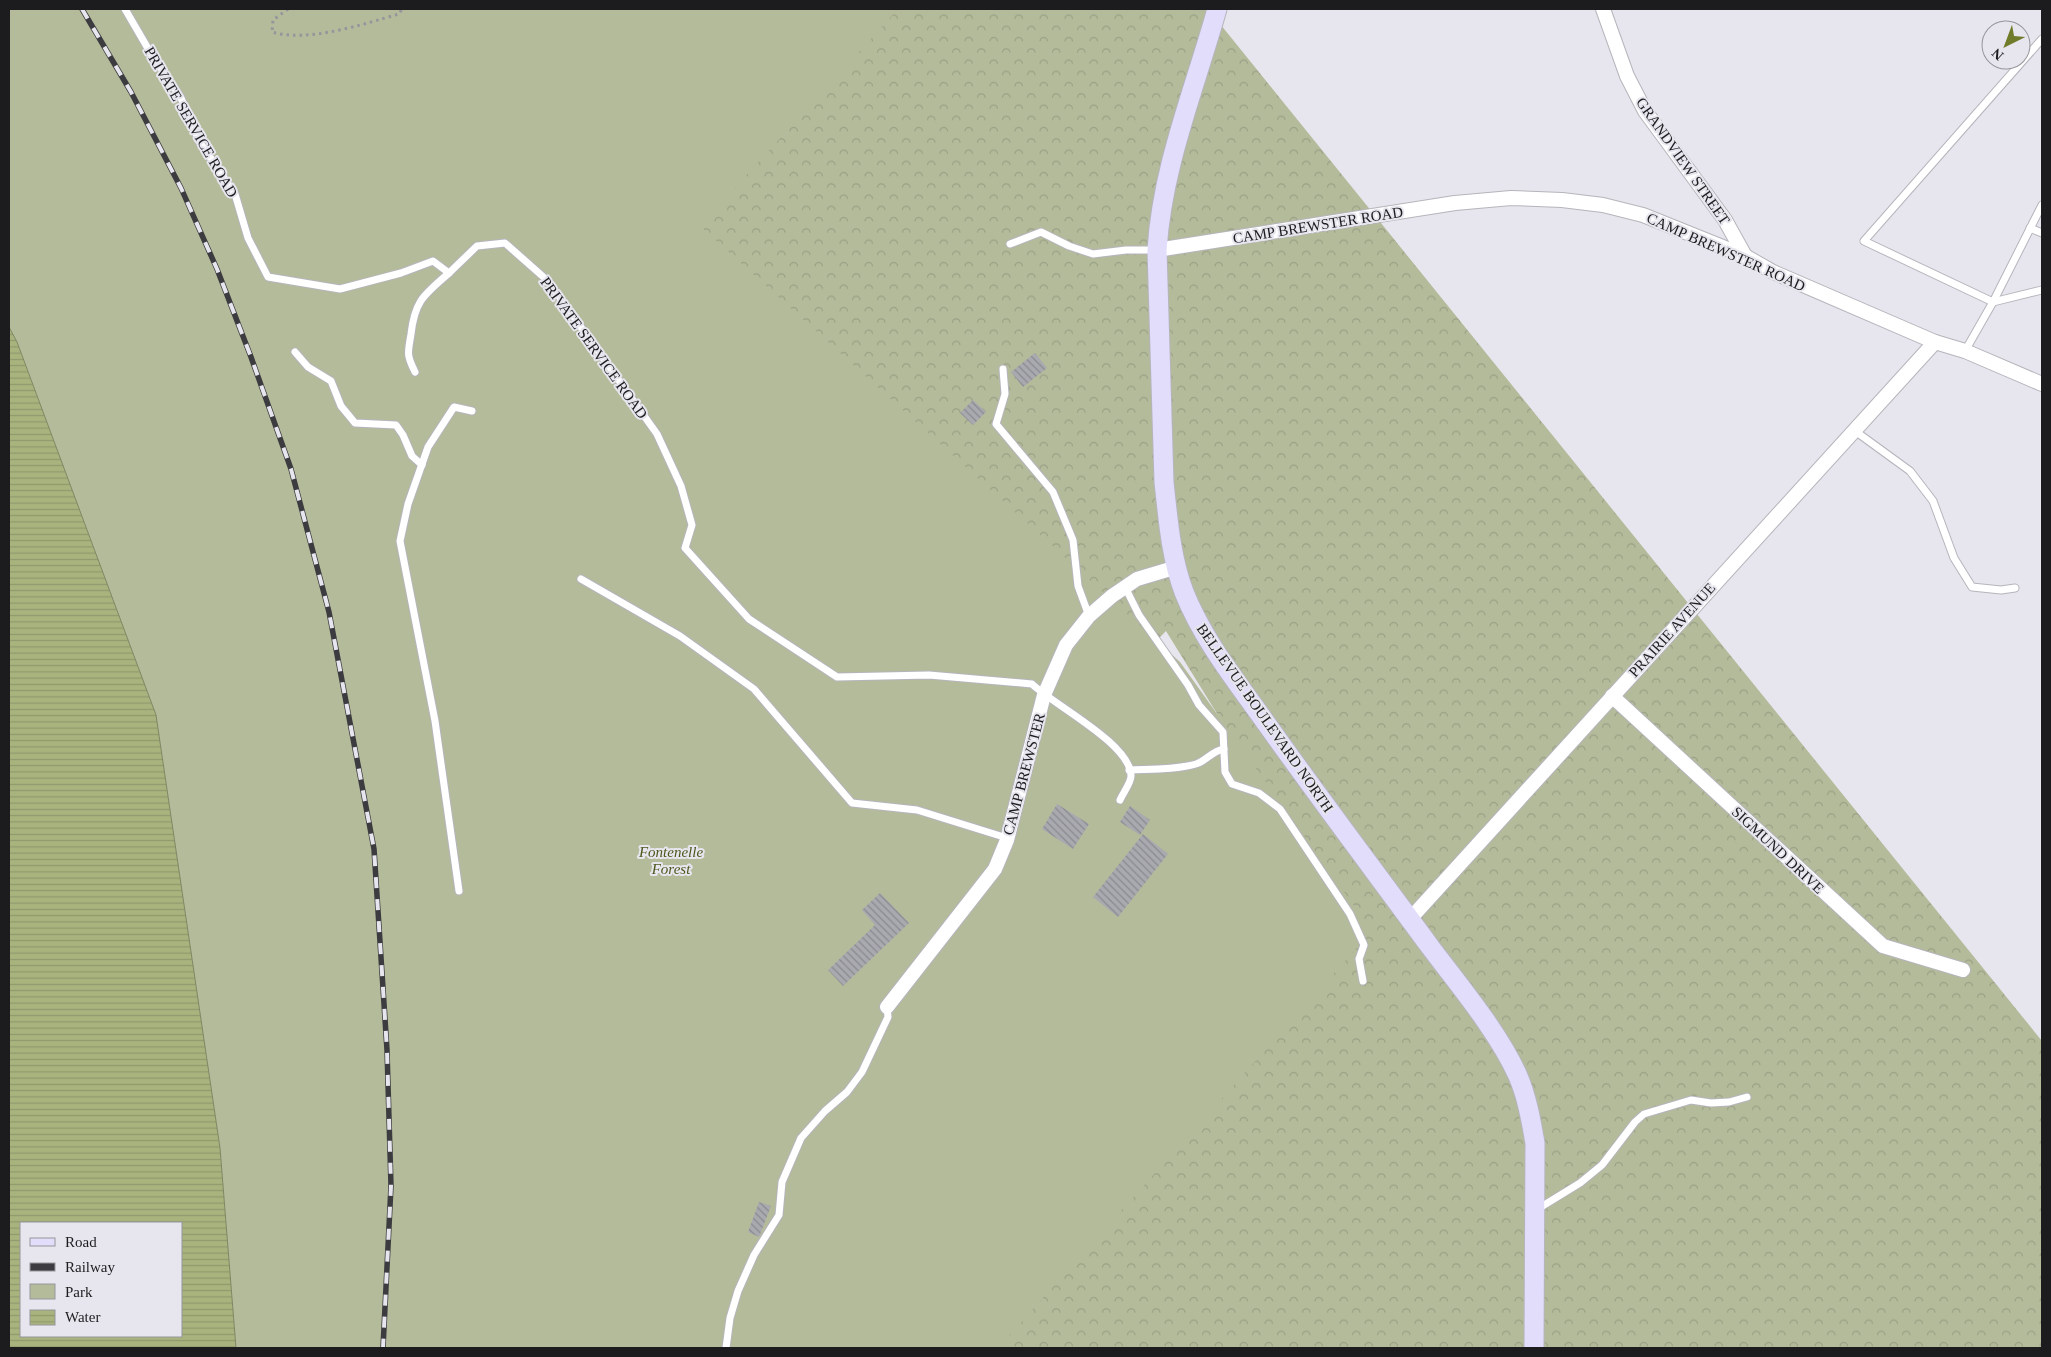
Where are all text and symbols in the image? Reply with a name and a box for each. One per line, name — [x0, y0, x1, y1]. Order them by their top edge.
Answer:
north arrow — [1981, 20, 2031, 70]
street label: PRIVATE SERVICE ROAD — [141, 44, 241, 200]
text: N — [1989, 45, 2006, 63]
street label: GRANDVIEW STREET — [1633, 95, 1733, 227]
street label: CAMP BREWSTER ROAD — [1232, 204, 1404, 246]
street label: CAMP BREWSTER ROAD — [1644, 210, 1808, 294]
street label: PRIVATE SERVICE ROAD — [537, 274, 651, 422]
street label: PRAIRIE AVENUE — [1626, 580, 1718, 680]
street label: BELLEVUE BOULEVARD NORTH — [1194, 621, 1337, 815]
street label: CAMP BREWSTER — [1000, 711, 1048, 837]
street label: SIGMUND DRIVE — [1729, 803, 1827, 897]
park label: Fontenelle Forest — [638, 844, 703, 877]
legend — [20, 1222, 182, 1337]
text: Road — [65, 1234, 97, 1250]
text: Railway — [65, 1259, 115, 1275]
text: Park — [65, 1284, 93, 1300]
text: Water — [65, 1309, 100, 1325]

